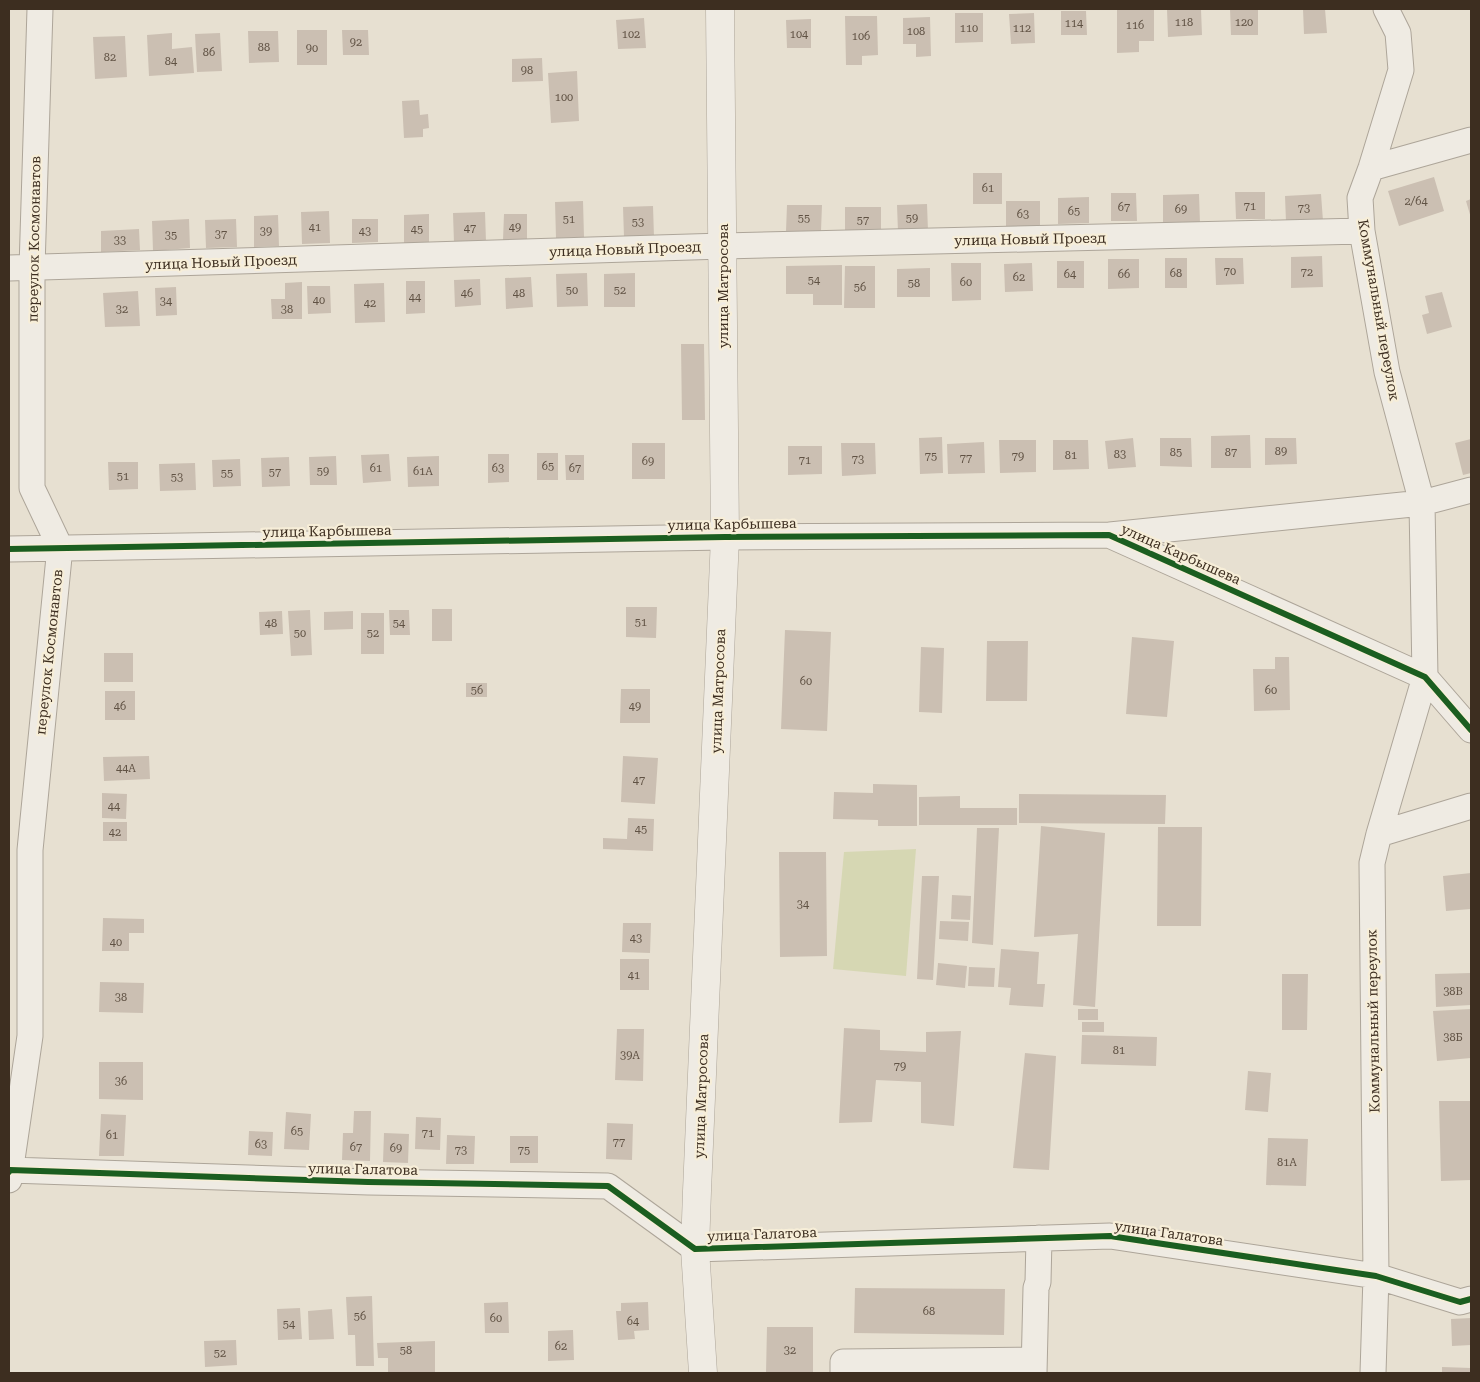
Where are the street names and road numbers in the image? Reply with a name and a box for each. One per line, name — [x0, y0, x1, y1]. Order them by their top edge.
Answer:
street label: переулок Космонавтов — [25, 156, 43, 322]
street label: Коммунальный переулок — [1355, 218, 1403, 402]
street label: улица Матросова — [715, 223, 731, 348]
street label: улица Новый Проезд — [954, 230, 1106, 248]
street label: улица Новый Проезд — [549, 238, 701, 260]
street label: улица Новый Проезд — [145, 251, 297, 273]
street label: улица Карбышева — [667, 515, 797, 533]
street label: улица Карбышева — [1119, 520, 1244, 588]
street label: улица Карбышева — [262, 522, 392, 540]
street label: переулок Космонавтов — [32, 568, 66, 736]
street label: улица Матросова — [708, 628, 728, 753]
street label: Коммунальный переулок — [1363, 929, 1383, 1113]
street label: улица Матросова — [691, 1033, 711, 1158]
street label: улица Галатова — [308, 1160, 418, 1178]
street label: улица Галатова — [1114, 1217, 1225, 1249]
street label: улица Галатова — [707, 1224, 818, 1244]

